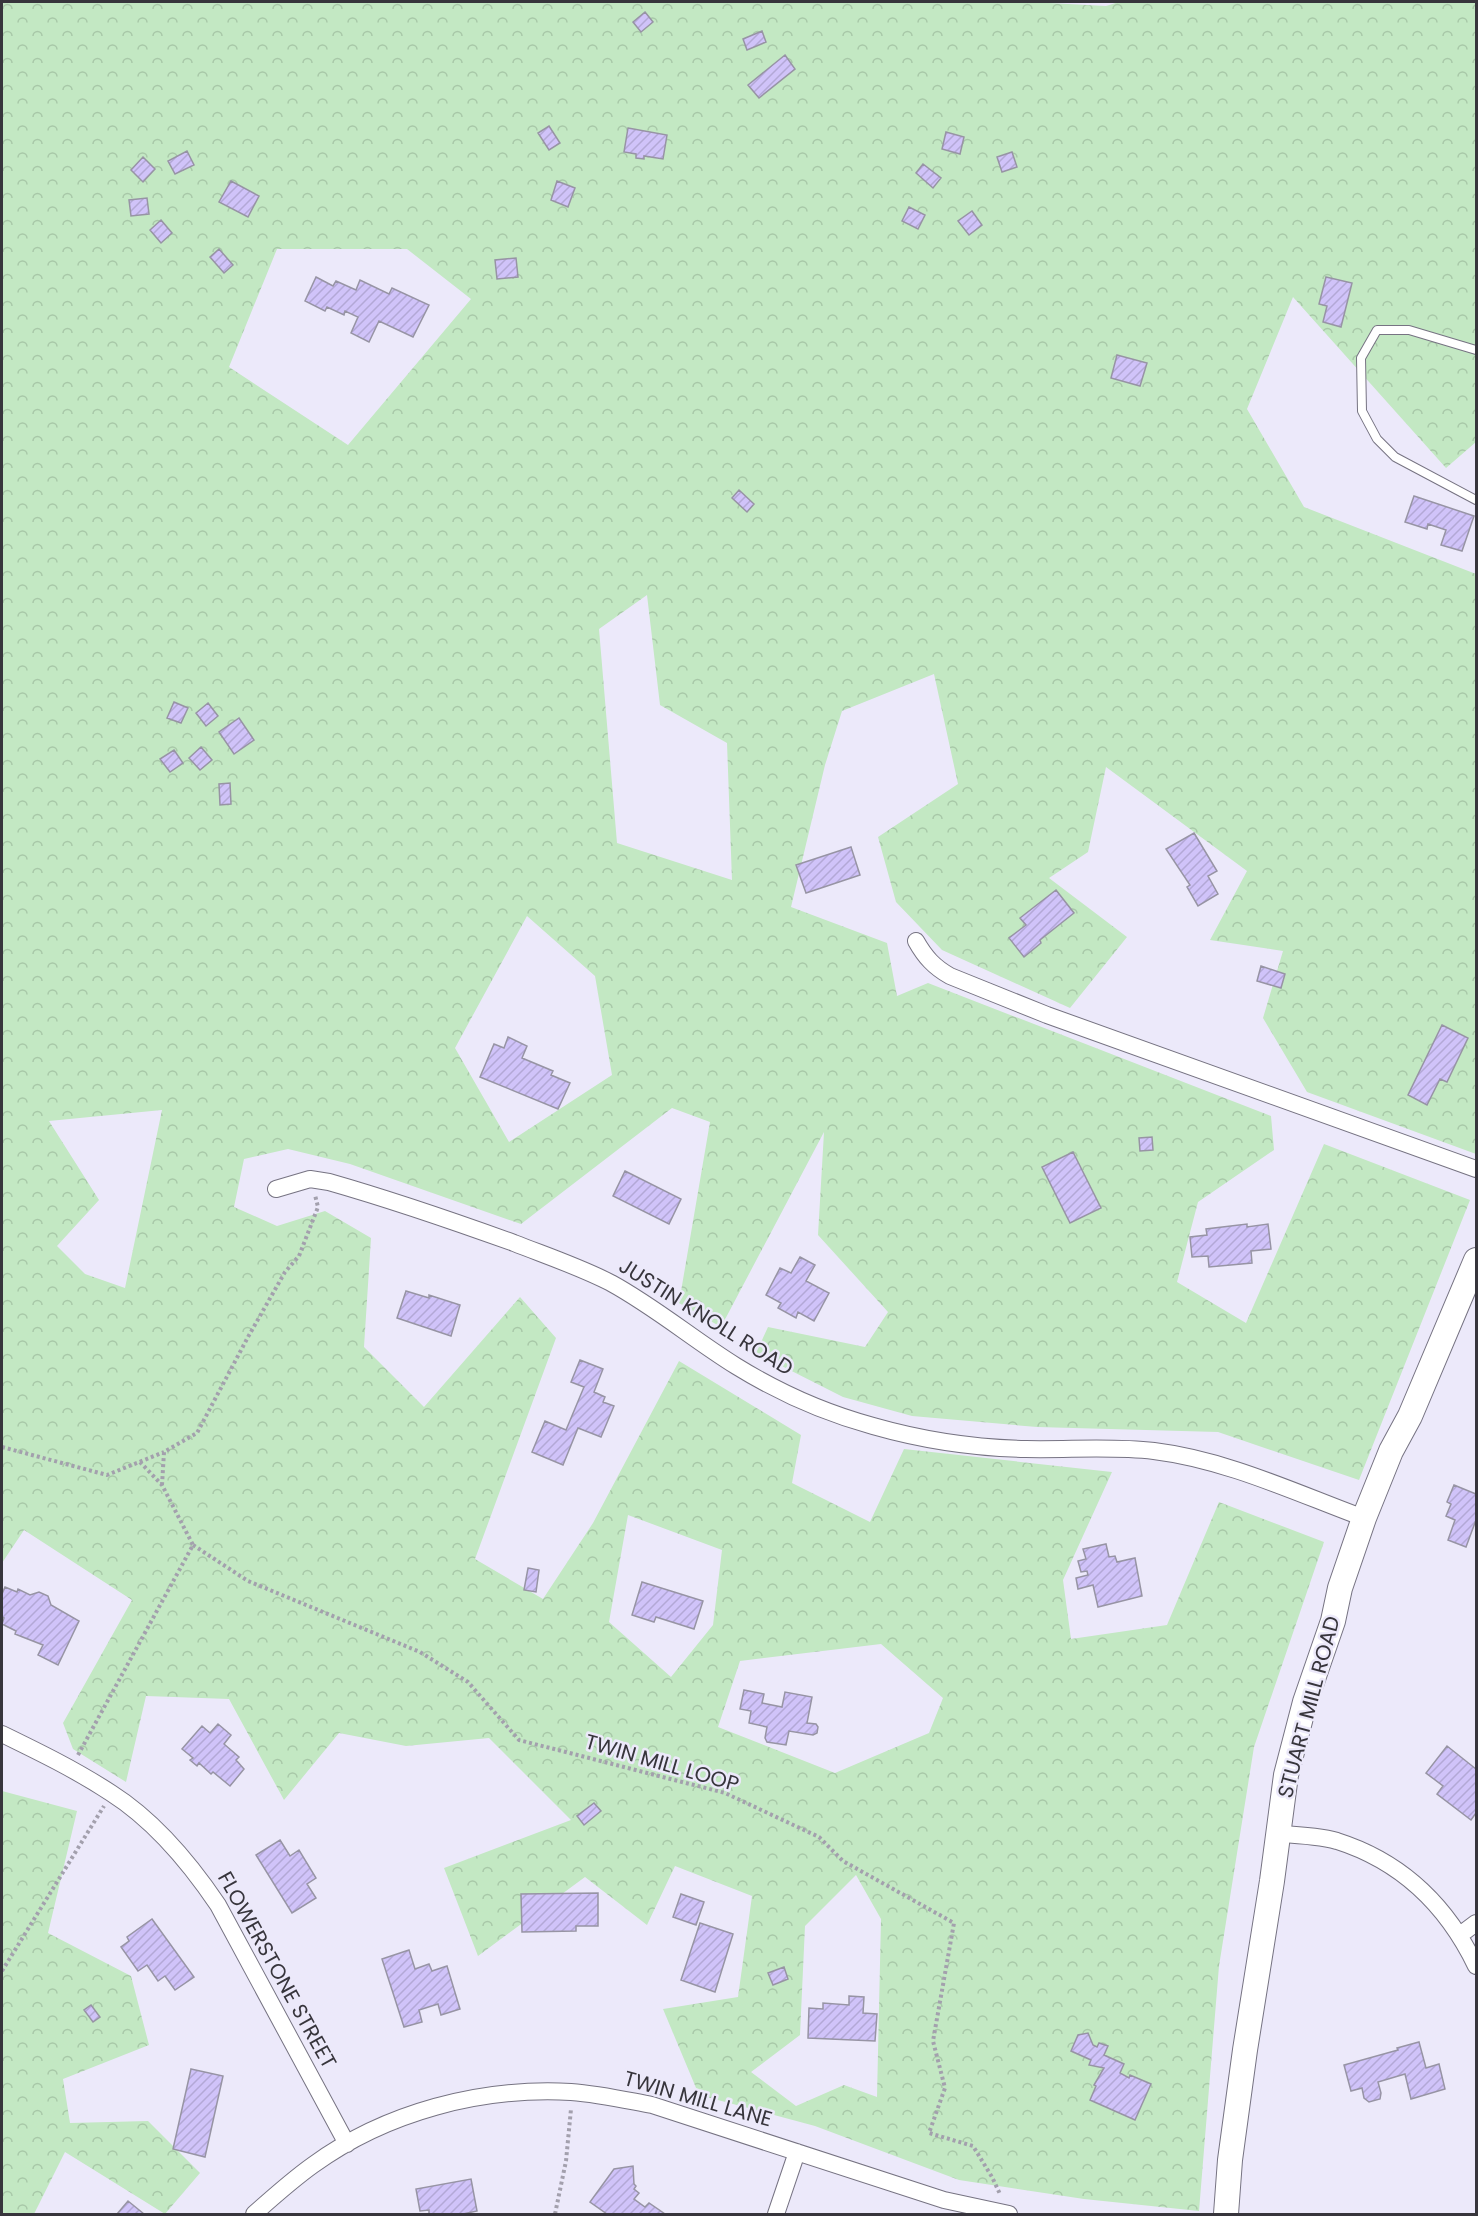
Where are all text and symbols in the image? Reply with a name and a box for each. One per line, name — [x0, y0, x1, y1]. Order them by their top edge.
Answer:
street label: JUSTIN KNOLL ROAD — [614, 1251, 799, 1382]
street label: STUART MILL ROAD — [1270, 1613, 1347, 1801]
street label: TWIN MILL LOOP — [582, 1727, 742, 1798]
street label: FLOWERSTONE STREET — [211, 1866, 344, 2073]
street label: TWIN MILL LANE — [621, 2063, 776, 2134]

